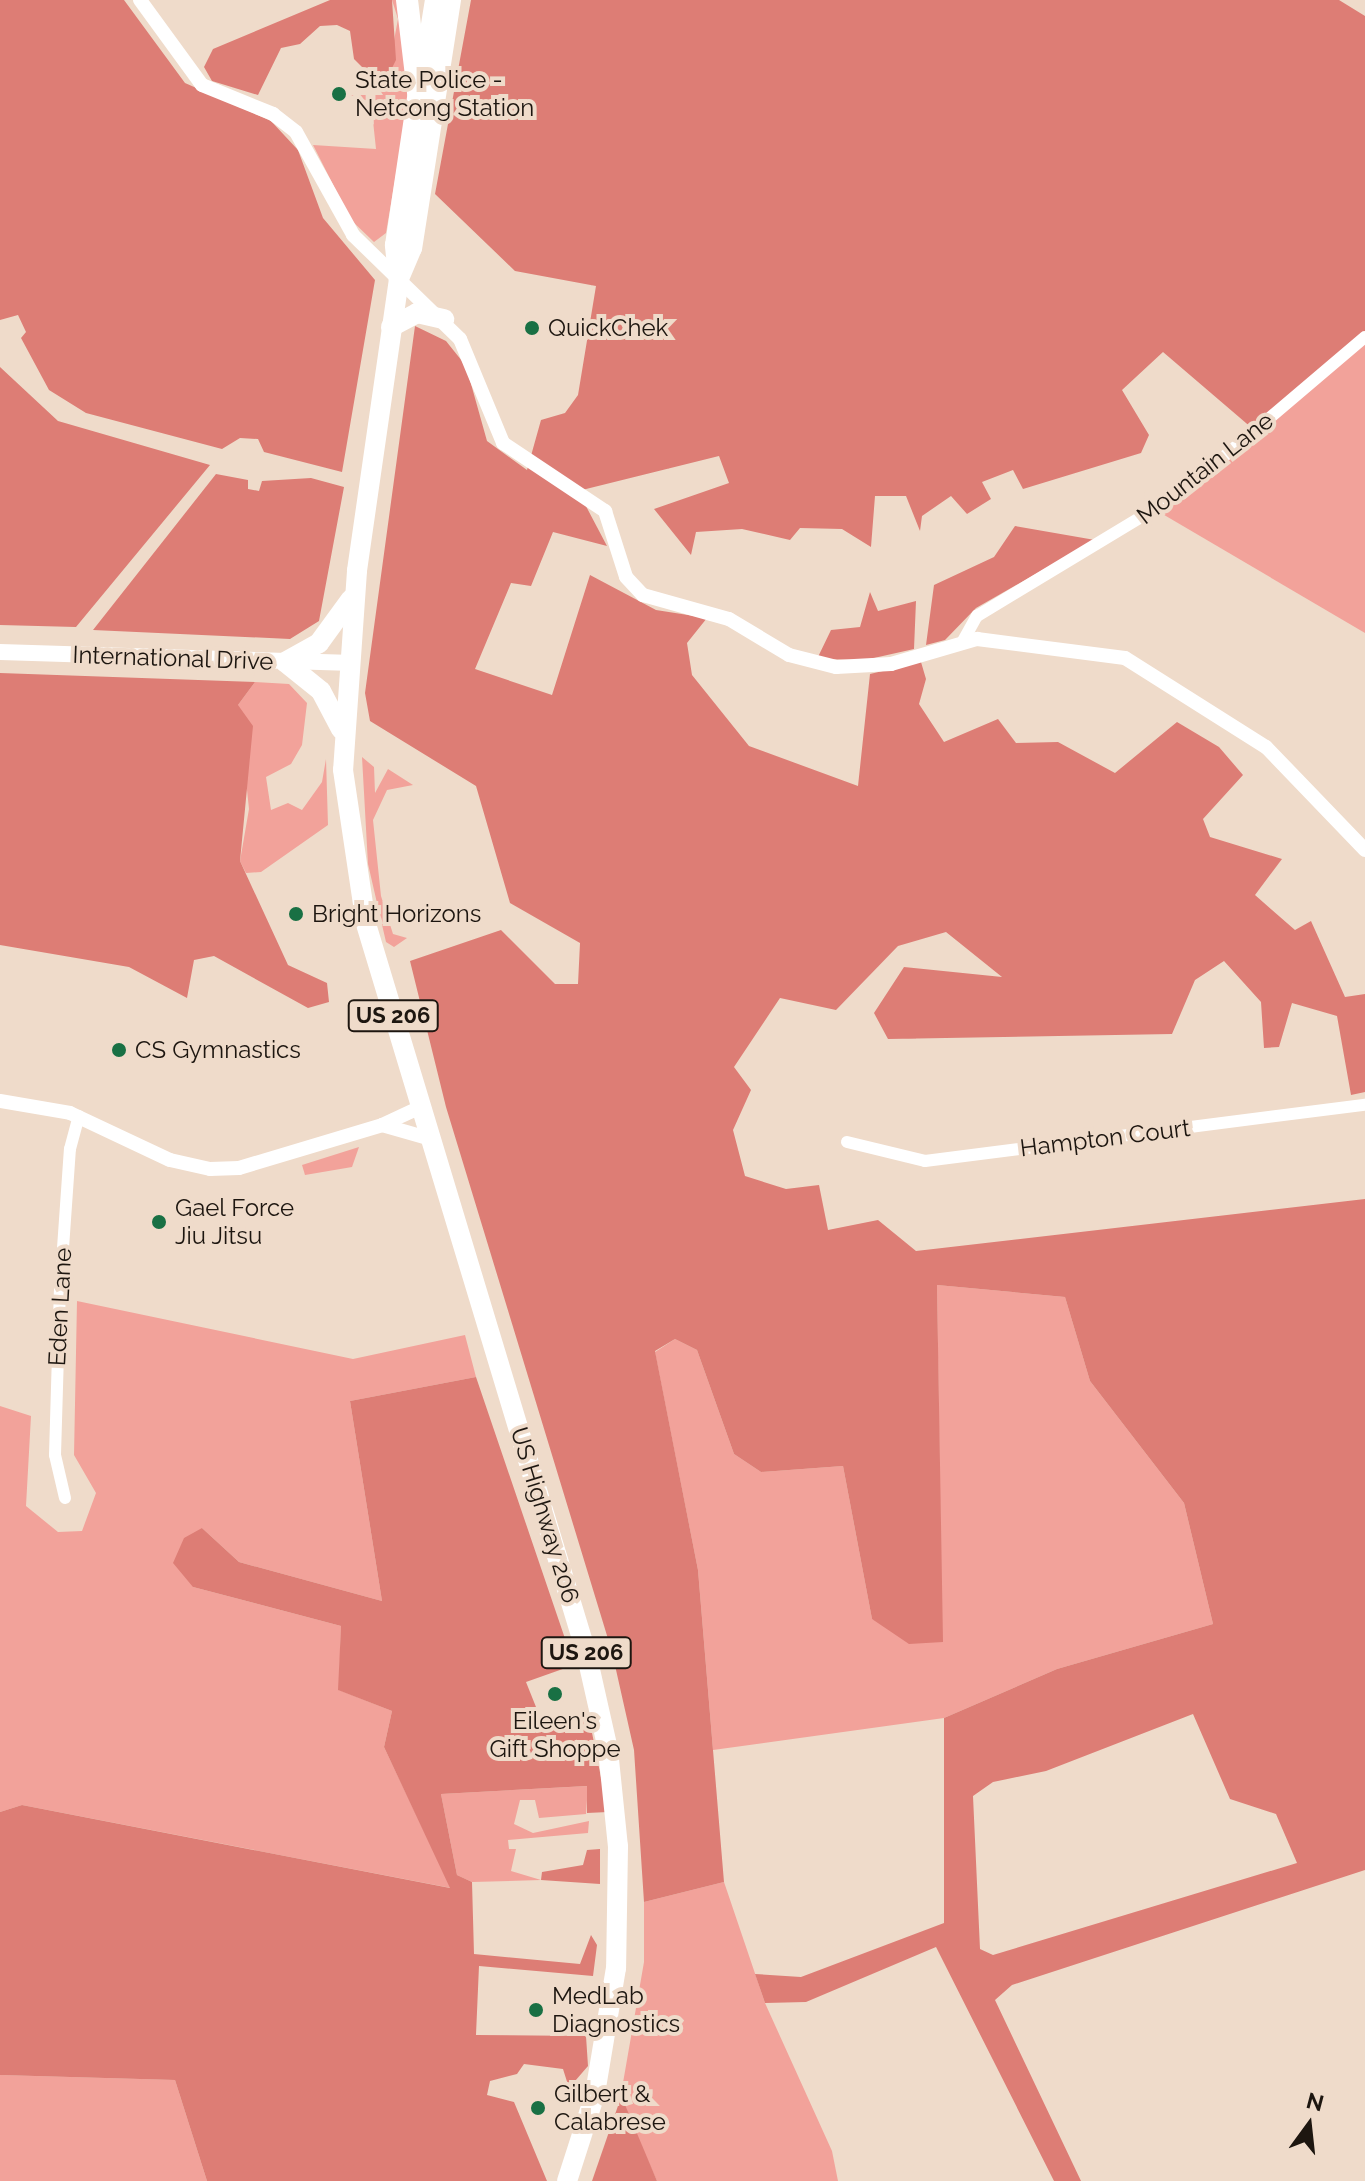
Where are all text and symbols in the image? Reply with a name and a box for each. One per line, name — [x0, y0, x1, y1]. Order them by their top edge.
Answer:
place label: State Police - Netcong Station — [355, 66, 534, 122]
marker: State Police - Netcong Station — [330, 85, 348, 103]
place label: QuickChek — [548, 314, 668, 342]
marker: QuickChek — [523, 319, 541, 337]
street label: Mountain Lane — [1131, 406, 1279, 530]
street label: International Drive — [72, 640, 274, 676]
place label: Bright Horizons — [312, 900, 481, 928]
marker: Bright Horizons — [287, 905, 305, 923]
road number: US 206 — [347, 998, 439, 1034]
place label: CS Gymnastics — [135, 1036, 301, 1064]
marker: CS Gymnastics — [110, 1041, 128, 1059]
street label: Hampton Court — [1018, 1113, 1192, 1163]
place label: Gael Force Jiu Jitsu — [175, 1194, 295, 1250]
marker: Gael Force Jiu Jitsu — [150, 1213, 168, 1231]
street label: Eden Lane — [43, 1247, 77, 1367]
street label: US Highway 206 — [504, 1423, 586, 1607]
road number: US 206 — [540, 1635, 632, 1671]
marker: Eileen's Gift Shoppe — [546, 1685, 564, 1703]
place label: Eileen's Gift Shoppe — [489, 1707, 621, 1763]
place label: MedLab Diagnostics — [552, 1982, 680, 2038]
marker: MedLab Diagnostics — [527, 2001, 545, 2019]
place label: Gilbert & Calabrese — [554, 2080, 666, 2136]
north arrow — [1269, 2085, 1349, 2165]
text: N — [1304, 2087, 1327, 2117]
marker: Gilbert & Calabrese — [529, 2099, 547, 2117]

